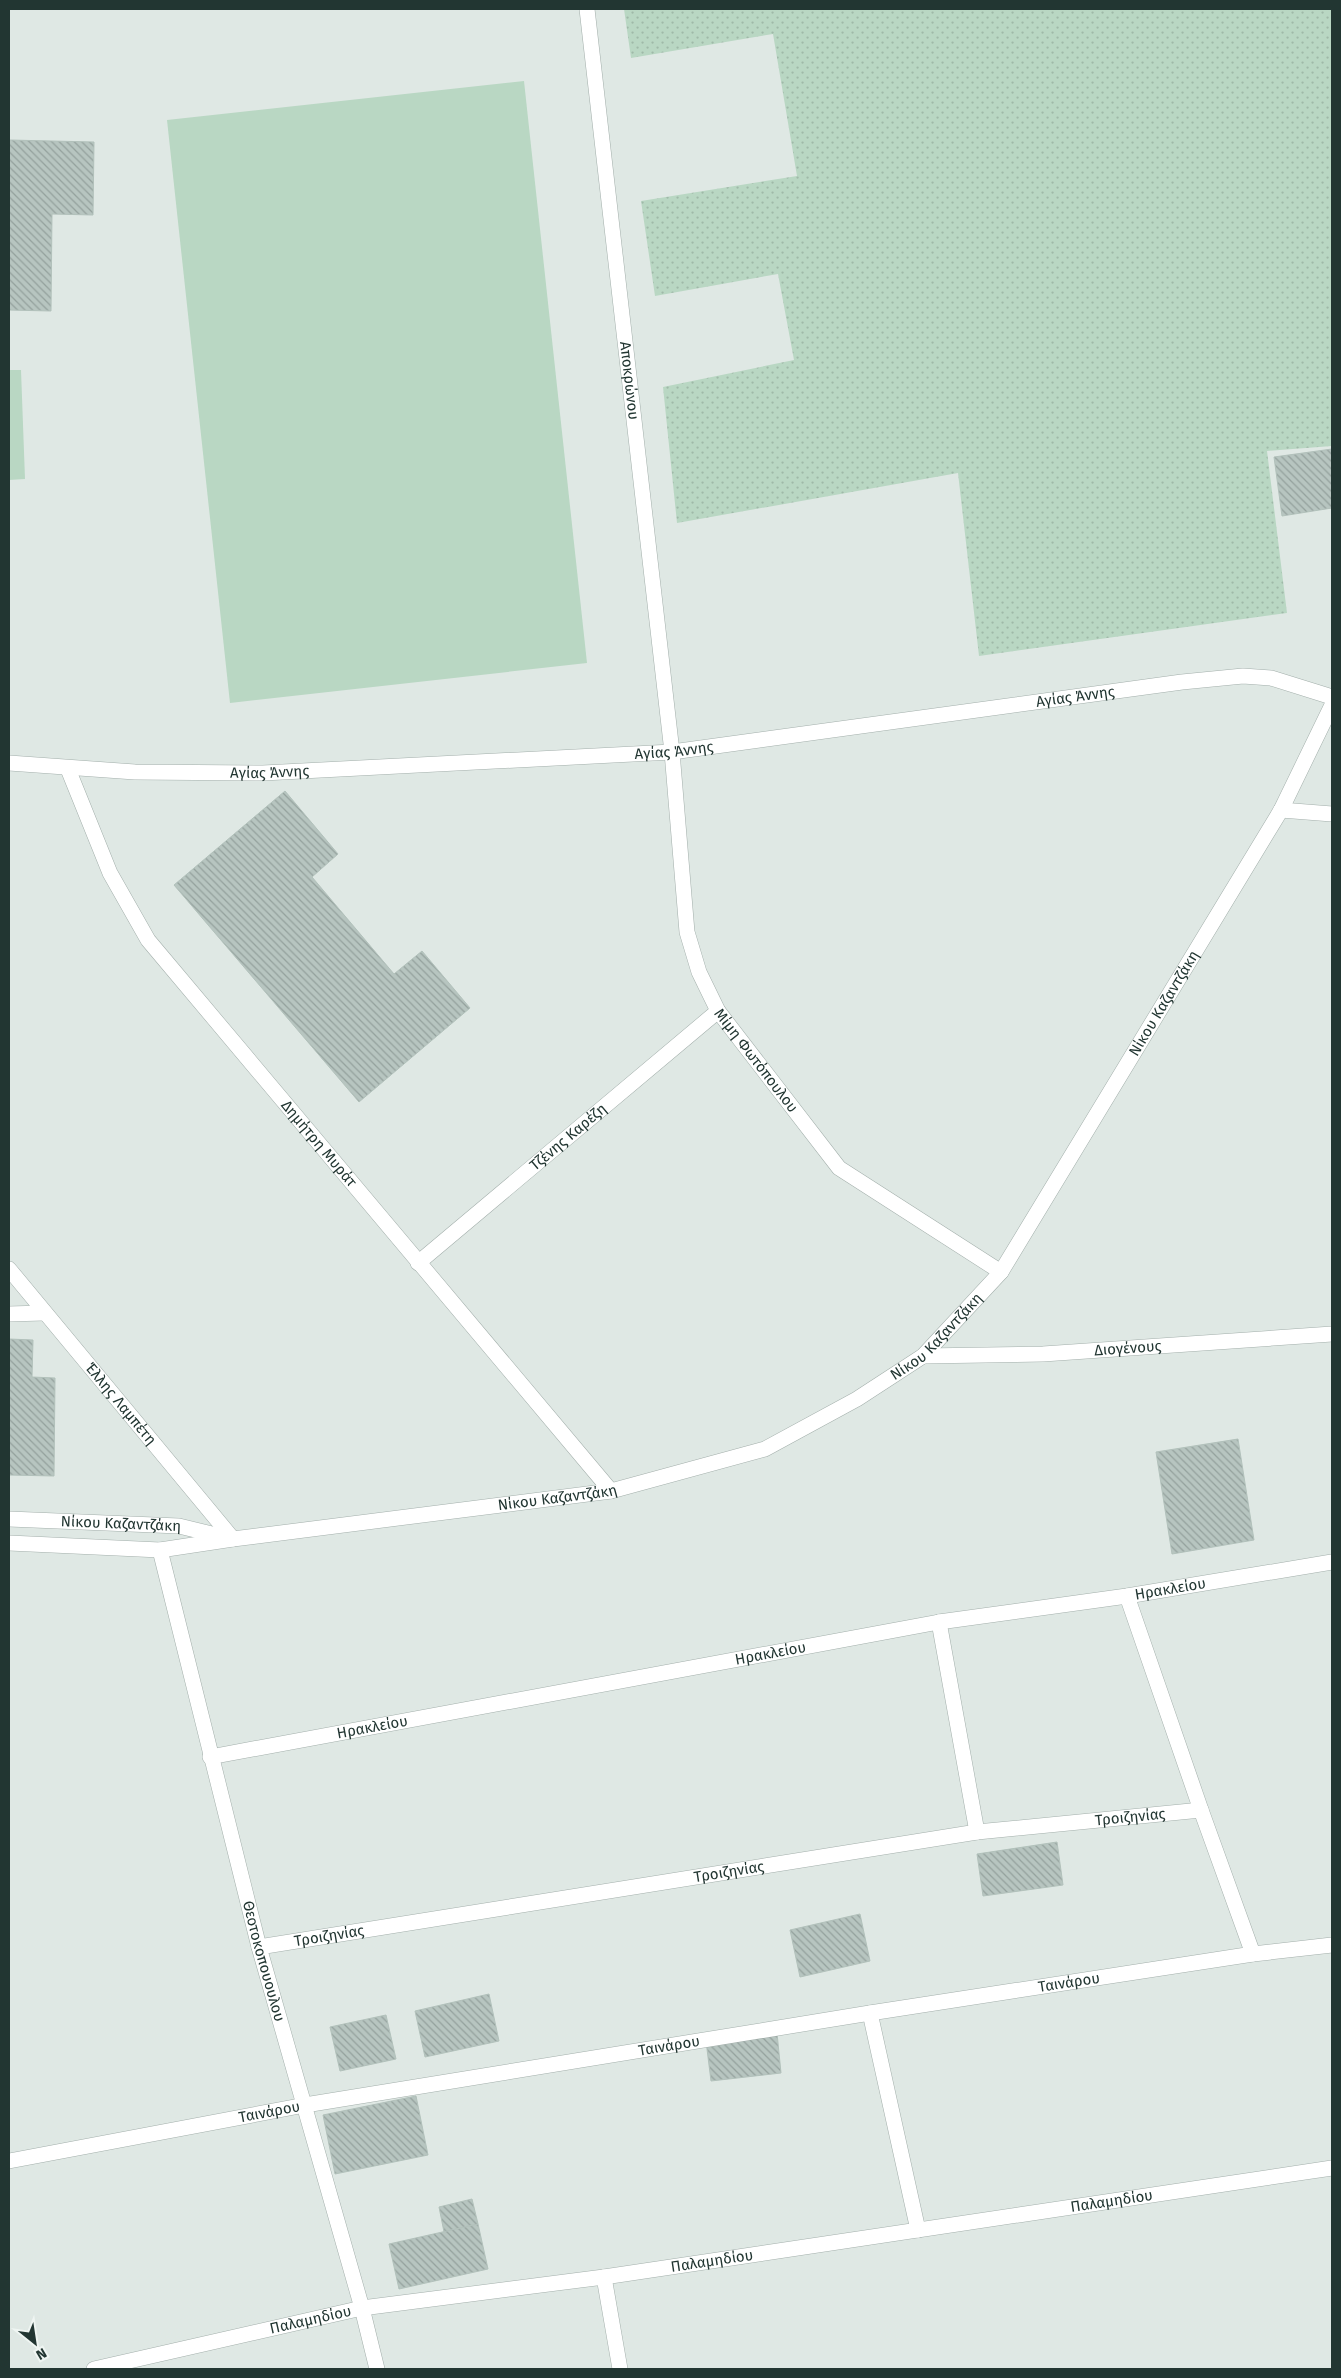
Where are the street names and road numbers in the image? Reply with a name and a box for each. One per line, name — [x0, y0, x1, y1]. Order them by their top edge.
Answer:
street label: Αποκρώνου — [616, 340, 643, 421]
street label: Αγίας Άννης — [1035, 682, 1116, 711]
street label: Αγίας Άννης — [634, 737, 715, 763]
street label: Αγίας Άννης — [230, 762, 310, 782]
street label: Νίκου Καζαντζάκη — [1125, 947, 1203, 1059]
street label: Μίμη Φωτόπουλου — [710, 1005, 802, 1116]
street label: Δημήτρη Μυράτ — [277, 1096, 361, 1191]
street label: Τζένης Καρέζη — [526, 1100, 610, 1174]
street label: Νίκου Καζαντζάκη — [887, 1289, 986, 1384]
street label: Διογένους — [1094, 1337, 1162, 1359]
street label: Έλλης Λαμπέτη — [81, 1359, 160, 1449]
street label: Νίκου Καζαντζάκη — [497, 1481, 619, 1514]
street label: Νίκου Καζαντζάκη — [60, 1512, 181, 1535]
street label: Ηρακλείου — [1133, 1574, 1207, 1604]
street label: Ηρακλείου — [734, 1638, 807, 1669]
street label: Ηρακλείου — [335, 1712, 409, 1742]
street label: Τροιζηνίας — [1094, 1805, 1166, 1829]
street label: Τροιζηνίας — [693, 1857, 765, 1886]
street label: Θεοτοκοπουουλου — [239, 1899, 289, 2024]
street label: Τροιζηνίας — [293, 1921, 365, 1950]
street label: Ταινάρου — [1037, 1969, 1101, 1996]
street label: Ταινάρου — [637, 2032, 701, 2060]
street label: Ταινάρου — [237, 2097, 302, 2126]
street label: Παλαμηδίου — [1069, 2186, 1154, 2216]
street label: Παλαμηδίου — [670, 2246, 754, 2276]
street label: Παλαμηδίου — [268, 2302, 353, 2338]

